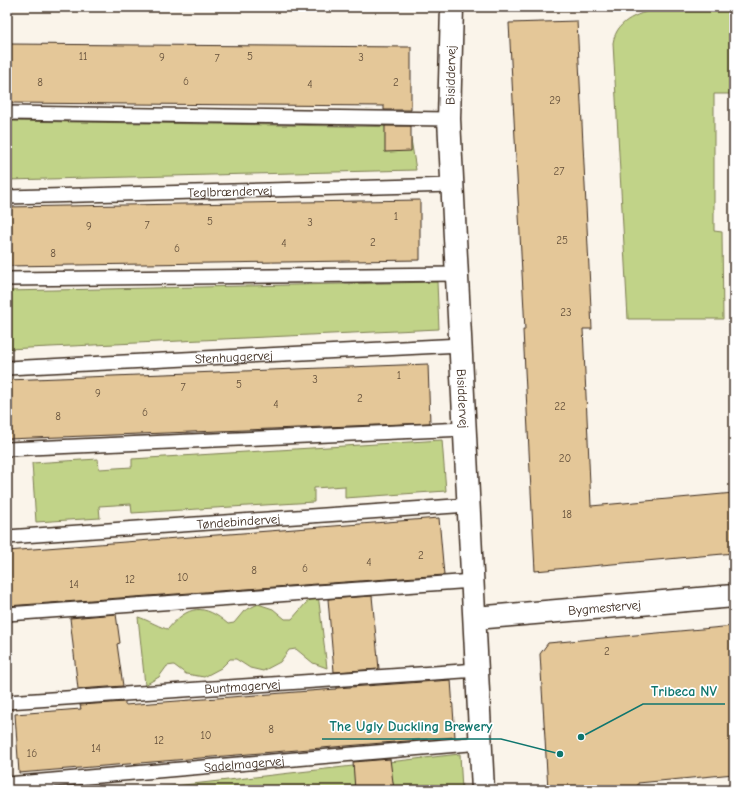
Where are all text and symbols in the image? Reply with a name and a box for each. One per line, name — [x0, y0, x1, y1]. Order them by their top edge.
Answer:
street label: Bisiddervej — [442, 45, 459, 105]
house number: 11 — [79, 50, 87, 63]
house number: 5 — [247, 50, 253, 63]
house number: 9 — [159, 51, 165, 64]
house number: 3 — [358, 51, 364, 64]
house number: 7 — [214, 52, 220, 65]
house number: 6 — [183, 75, 189, 88]
house number: 8 — [37, 76, 43, 89]
house number: 2 — [393, 76, 399, 89]
house number: 4 — [307, 78, 313, 91]
house number: 29 — [549, 94, 561, 107]
house number: 27 — [554, 165, 564, 178]
street label: Teglbrændervej — [187, 183, 273, 200]
house number: 1 — [394, 210, 398, 223]
house number: 5 — [207, 215, 213, 228]
house number: 3 — [307, 216, 313, 229]
house number: 7 — [144, 219, 150, 232]
house number: 9 — [86, 220, 92, 233]
house number: 25 — [556, 234, 568, 247]
house number: 2 — [370, 236, 376, 249]
house number: 4 — [281, 237, 287, 250]
house number: 6 — [174, 242, 180, 255]
house number: 8 — [50, 247, 56, 260]
house number: 23 — [560, 306, 572, 319]
street label: Stenhuggervej — [194, 348, 273, 366]
street label: Bisiddervej — [454, 368, 472, 429]
house number: 1 — [397, 369, 401, 382]
house number: 3 — [312, 373, 318, 386]
house number: 5 — [236, 378, 242, 391]
house number: 7 — [180, 381, 186, 394]
house number: 9 — [95, 387, 101, 400]
house number: 2 — [357, 392, 363, 405]
house number: 4 — [273, 398, 279, 411]
house number: 22 — [554, 400, 566, 413]
house number: 6 — [142, 406, 148, 419]
house number: 8 — [55, 410, 61, 423]
house number: 20 — [559, 452, 571, 465]
house number: 18 — [562, 508, 572, 521]
street label: Tøndebindervej — [196, 511, 281, 532]
house number: 2 — [418, 549, 424, 562]
house number: 4 — [366, 556, 372, 569]
house number: 6 — [302, 562, 308, 575]
house number: 8 — [251, 564, 257, 577]
house number: 10 — [177, 571, 189, 584]
house number: 12 — [125, 573, 135, 586]
house number: 14 — [69, 578, 79, 591]
street label: Bygmestervej — [568, 597, 642, 618]
house number: 2 — [604, 645, 610, 658]
street label: Buntmagervej — [204, 676, 281, 697]
callout: Tribeca NV — [643, 678, 725, 704]
text: Tribeca NV — [651, 683, 717, 700]
callout: The Ugly Duckling Brewery — [322, 713, 501, 739]
text: The Ugly Duckling Brewery — [330, 718, 493, 735]
house number: 8 — [268, 723, 274, 736]
house number: 10 — [200, 729, 212, 742]
house number: 12 — [154, 734, 164, 747]
house number: 14 — [91, 742, 101, 755]
house number: 16 — [27, 747, 37, 760]
street label: Sadelmagervej — [203, 753, 285, 775]

